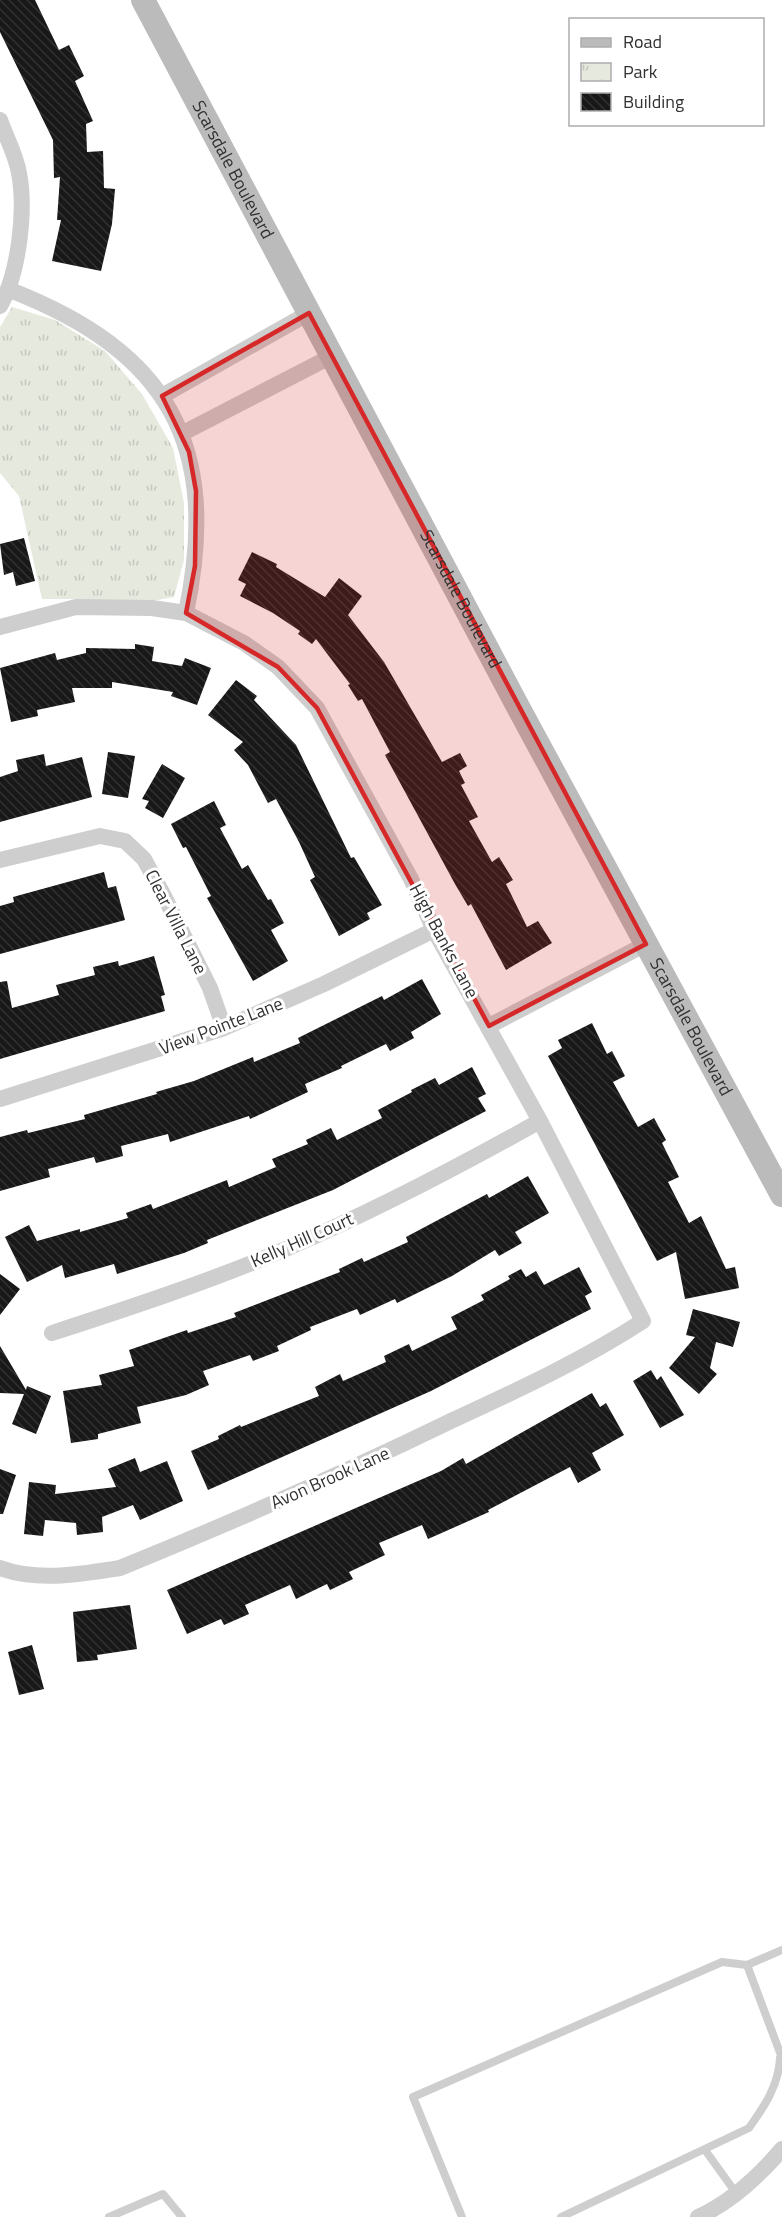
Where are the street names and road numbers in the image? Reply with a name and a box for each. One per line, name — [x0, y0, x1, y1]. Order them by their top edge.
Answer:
street label: Scarsdale Boulevard — [186, 95, 281, 243]
street label: Scarsdale Boulevard — [413, 525, 509, 673]
street label: Clear Villa Lane — [138, 865, 214, 979]
street label: High Banks Lane — [403, 879, 486, 1003]
street label: Scarsdale Boulevard — [643, 953, 740, 1101]
street label: View Pointe Lane — [155, 990, 287, 1062]
street label: Kelly Hill Court — [246, 1205, 358, 1274]
street label: Avon Brook Lane — [266, 1439, 393, 1516]

